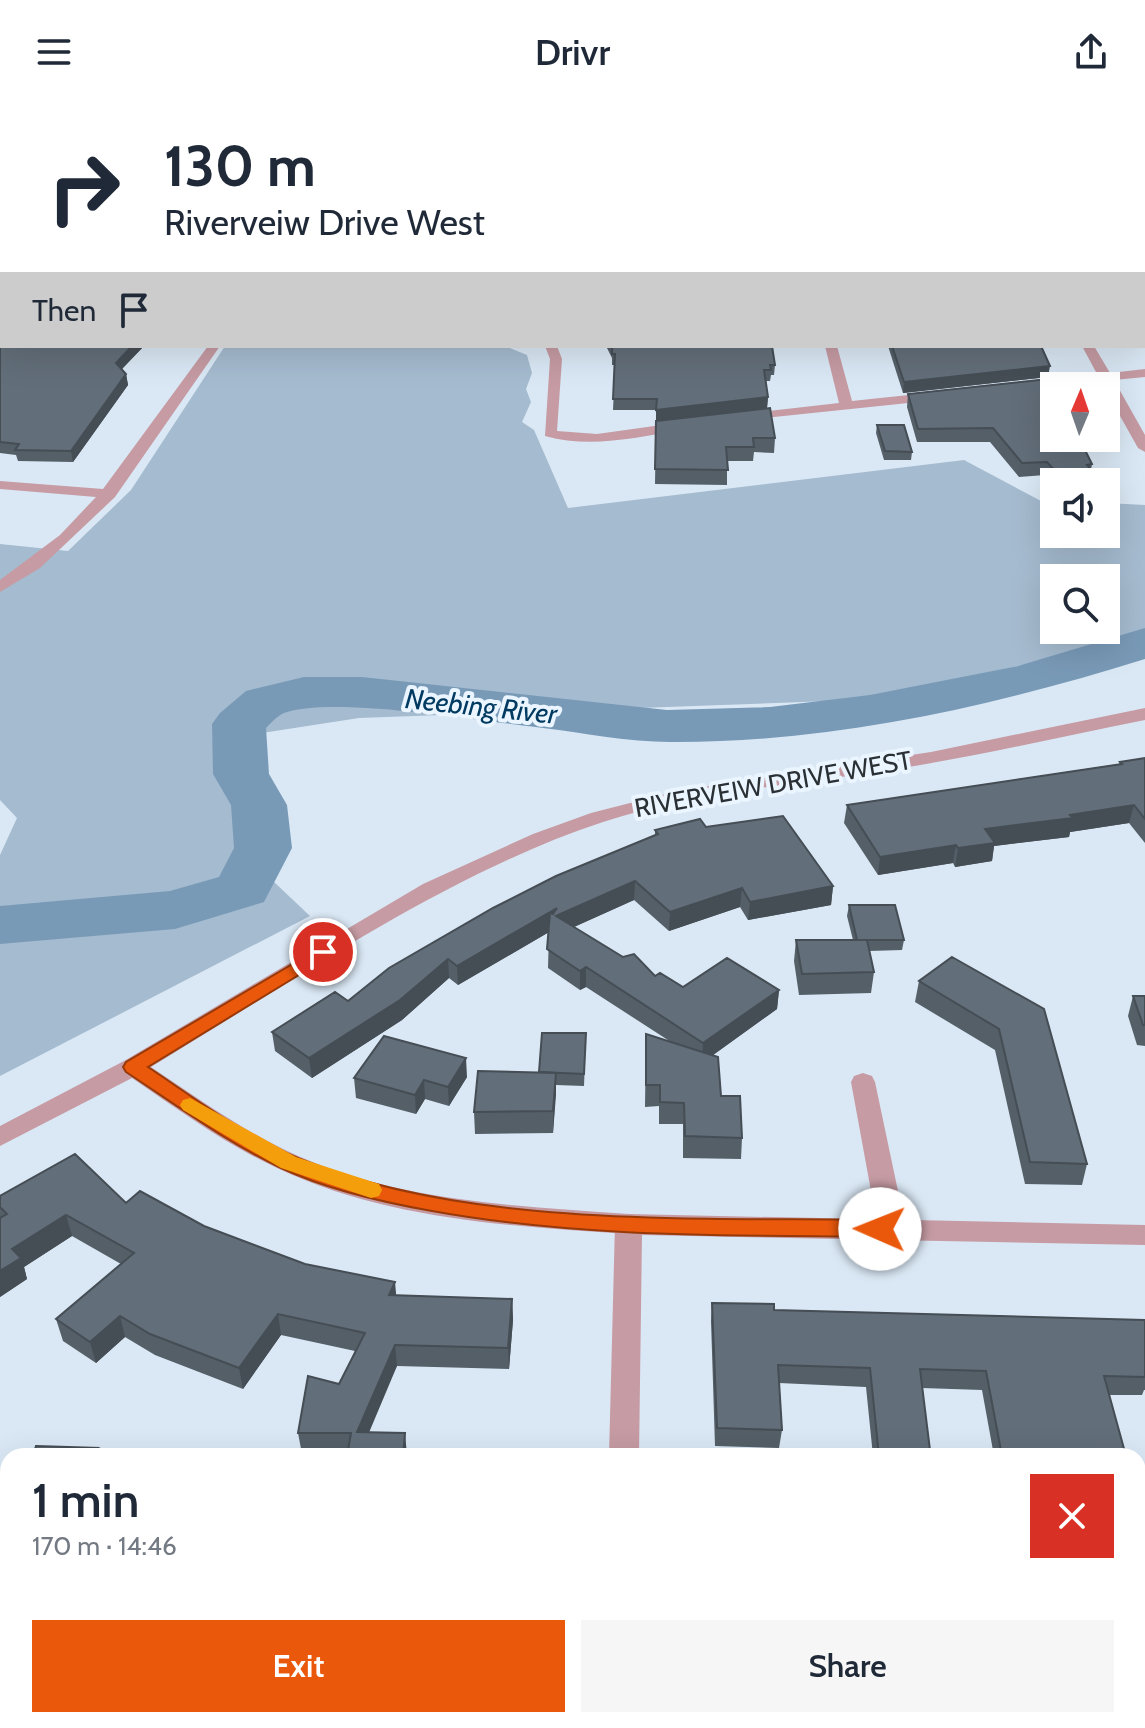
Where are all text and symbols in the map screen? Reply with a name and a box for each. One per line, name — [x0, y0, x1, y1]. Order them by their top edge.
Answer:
icon: menu — [32, 30, 76, 74]
text: Drivr — [535, 30, 610, 74]
icon: share — [1069, 30, 1113, 74]
text: 130 m — [164, 132, 316, 200]
icon: right — [32, 136, 136, 240]
text: Riverveiw Drive West — [164, 200, 485, 244]
icon: arrive — [112, 288, 156, 332]
text: Then — [32, 292, 96, 329]
north arrow — [1040, 372, 1120, 452]
map controls — [1040, 372, 1120, 644]
button: sound — [1040, 468, 1120, 548]
button: search — [1040, 564, 1120, 644]
water label: Neebing River — [403, 681, 560, 731]
street label: RIVERVEIW DRIVE WEST — [632, 744, 914, 824]
pin — [289, 918, 357, 986]
icon: arrive — [301, 930, 345, 974]
position arrow — [838, 1187, 922, 1271]
text: 1 min — [32, 1471, 139, 1529]
button: close — [1030, 1474, 1114, 1558]
text: 170 m · 14:46 — [32, 1530, 177, 1562]
button: Exit — [32, 1620, 565, 1712]
button: Share — [581, 1620, 1114, 1712]

